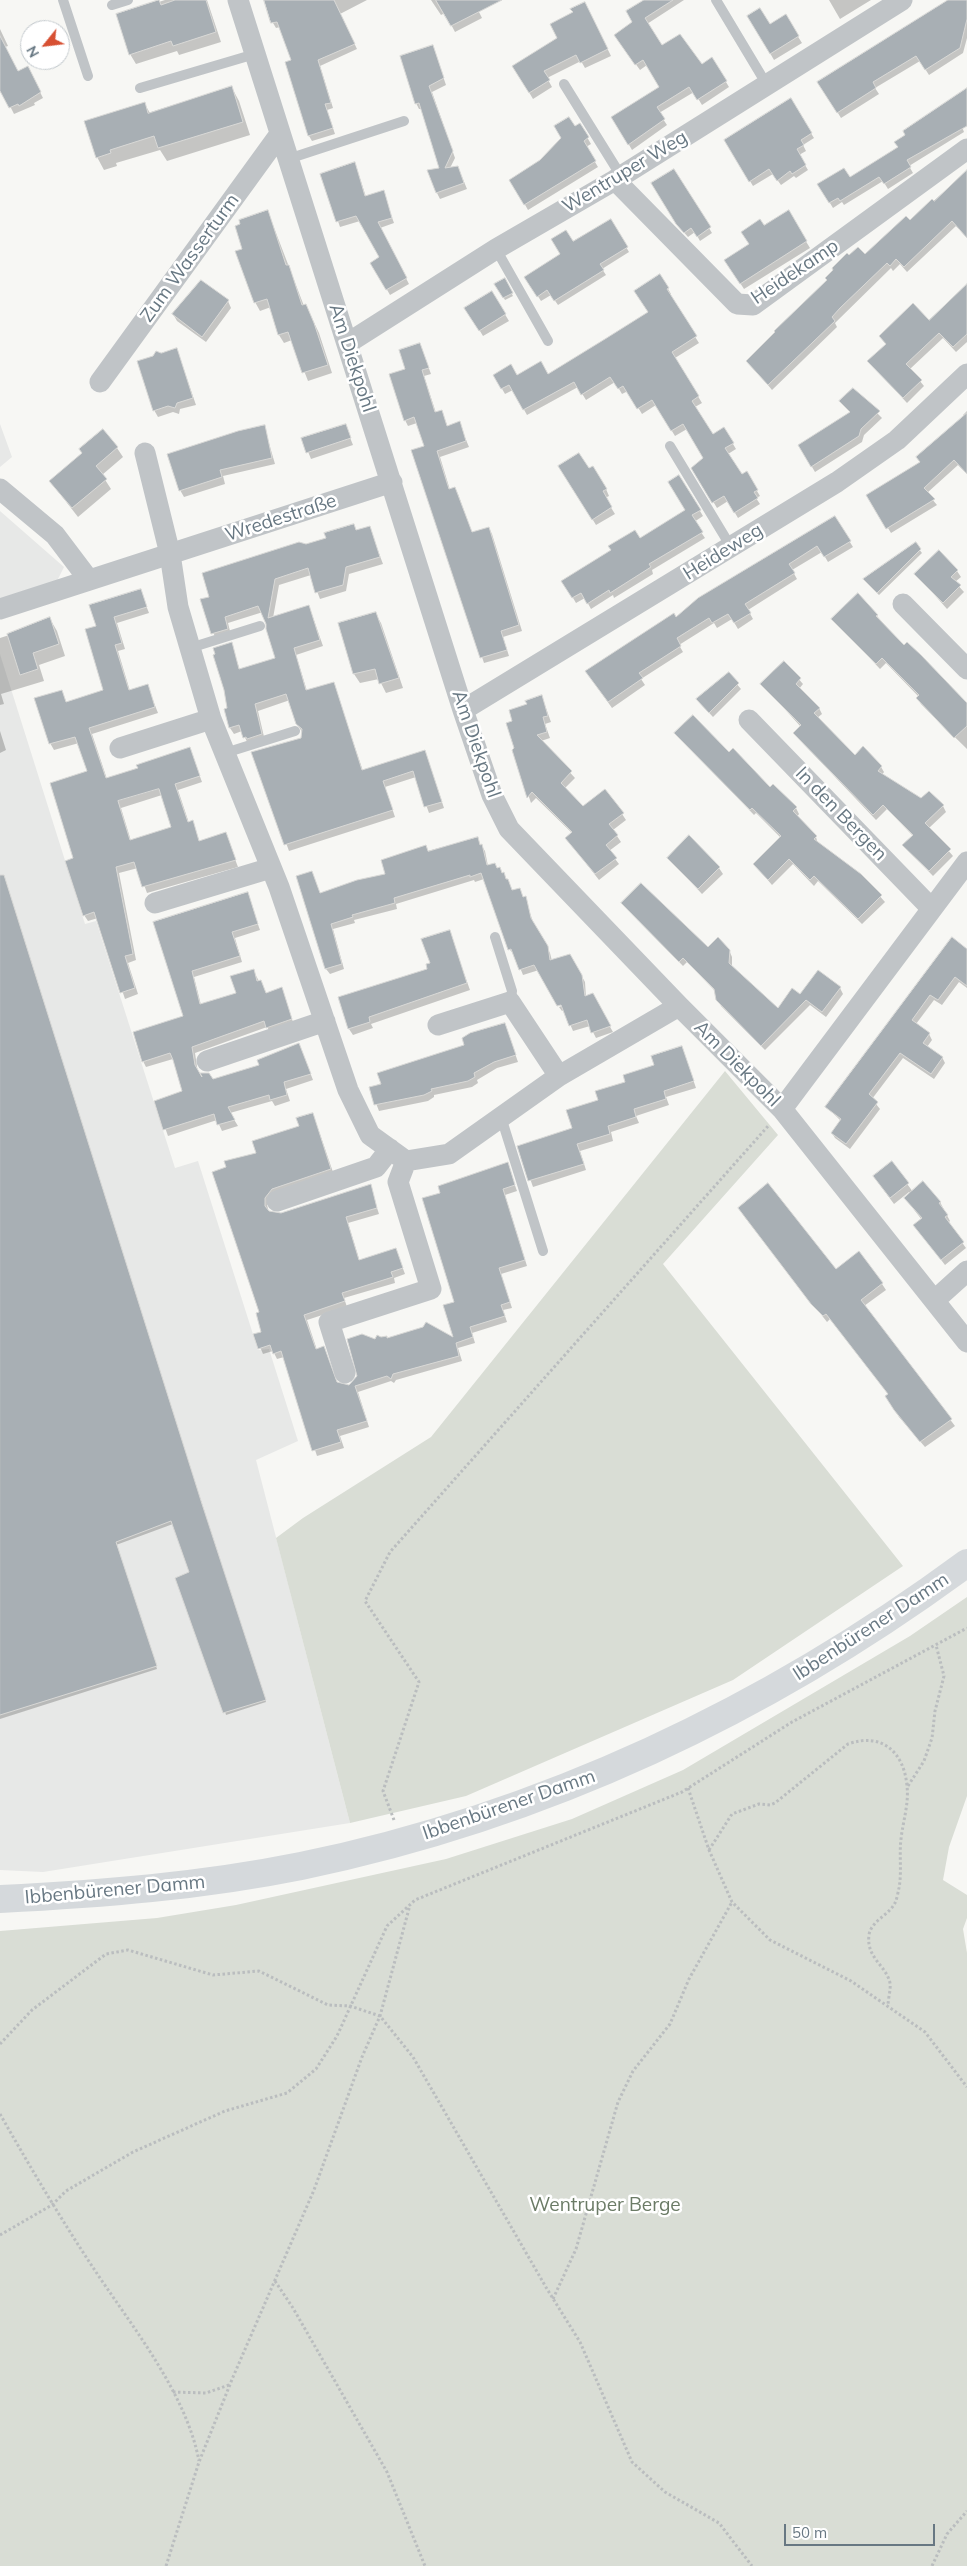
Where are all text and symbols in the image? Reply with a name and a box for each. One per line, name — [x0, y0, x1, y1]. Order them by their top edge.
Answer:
north arrow — [20, 20, 70, 70]
text: N — [22, 43, 43, 61]
street label: Wentruper Weg — [559, 126, 691, 218]
street label: Zum Wasserturm — [136, 189, 244, 327]
street label: Heidekamp — [747, 234, 843, 310]
street label: Am Diekpohl — [324, 301, 380, 415]
street label: Wredestraße — [223, 489, 339, 547]
street label: Heideweg — [679, 519, 767, 585]
street label: Am Diekpohl — [447, 687, 505, 801]
street label: In den Bergen — [790, 762, 892, 866]
street label: Am Diekpohl — [689, 1016, 785, 1112]
street label: Ibbenbürener Damm — [789, 1568, 953, 1686]
street label: Ibbenbürener Damm — [420, 1765, 598, 1845]
street label: Ibbenbürener Damm — [24, 1871, 206, 1909]
park label: Wentruper Berge — [529, 2194, 681, 2216]
scale bar — [787, 2514, 938, 2546]
text: 50 m — [792, 2523, 827, 2542]

